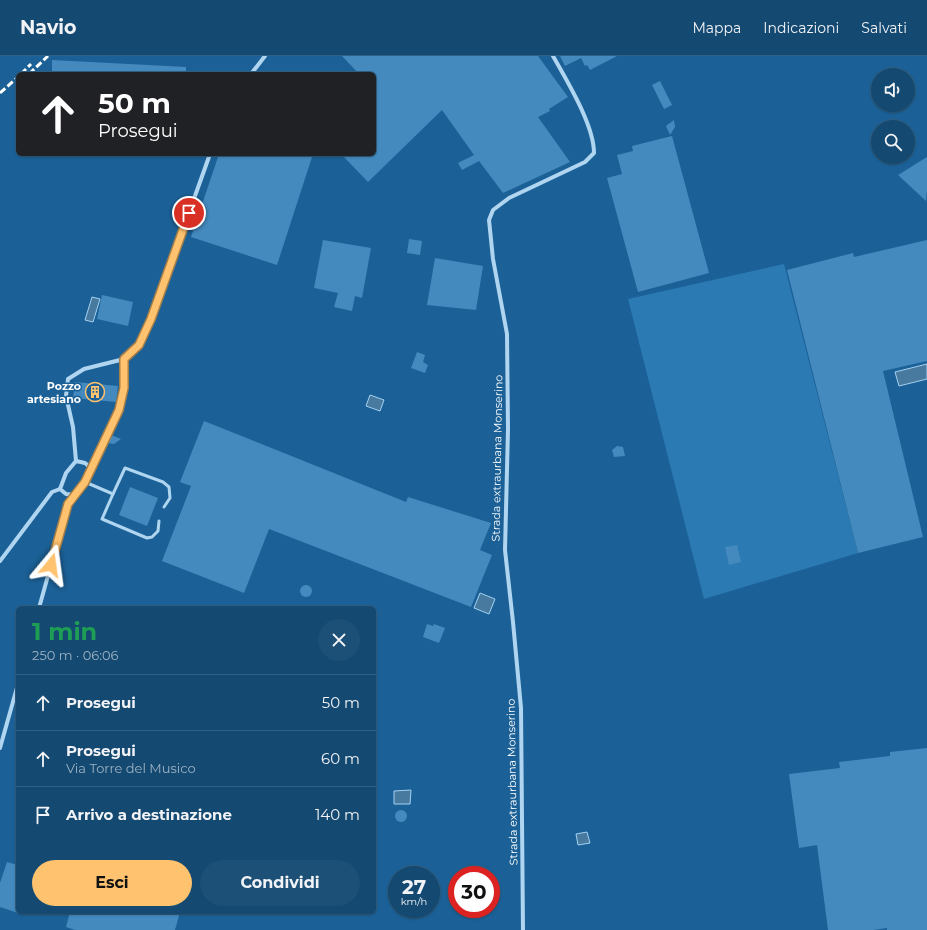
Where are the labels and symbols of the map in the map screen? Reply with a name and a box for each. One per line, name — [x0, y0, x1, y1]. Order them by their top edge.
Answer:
pin — [172, 196, 206, 230]
street label: Strada extraurbana Monserino — [489, 374, 505, 541]
place label: Pozzo artesiano — [27, 379, 81, 406]
building icon: Pozzo artesiano — [84, 381, 106, 403]
position arrow — [30, 544, 72, 586]
street label: Strada extraurbana Monserino — [504, 698, 520, 865]
speed limit sign: 30 — [448, 866, 500, 918]

